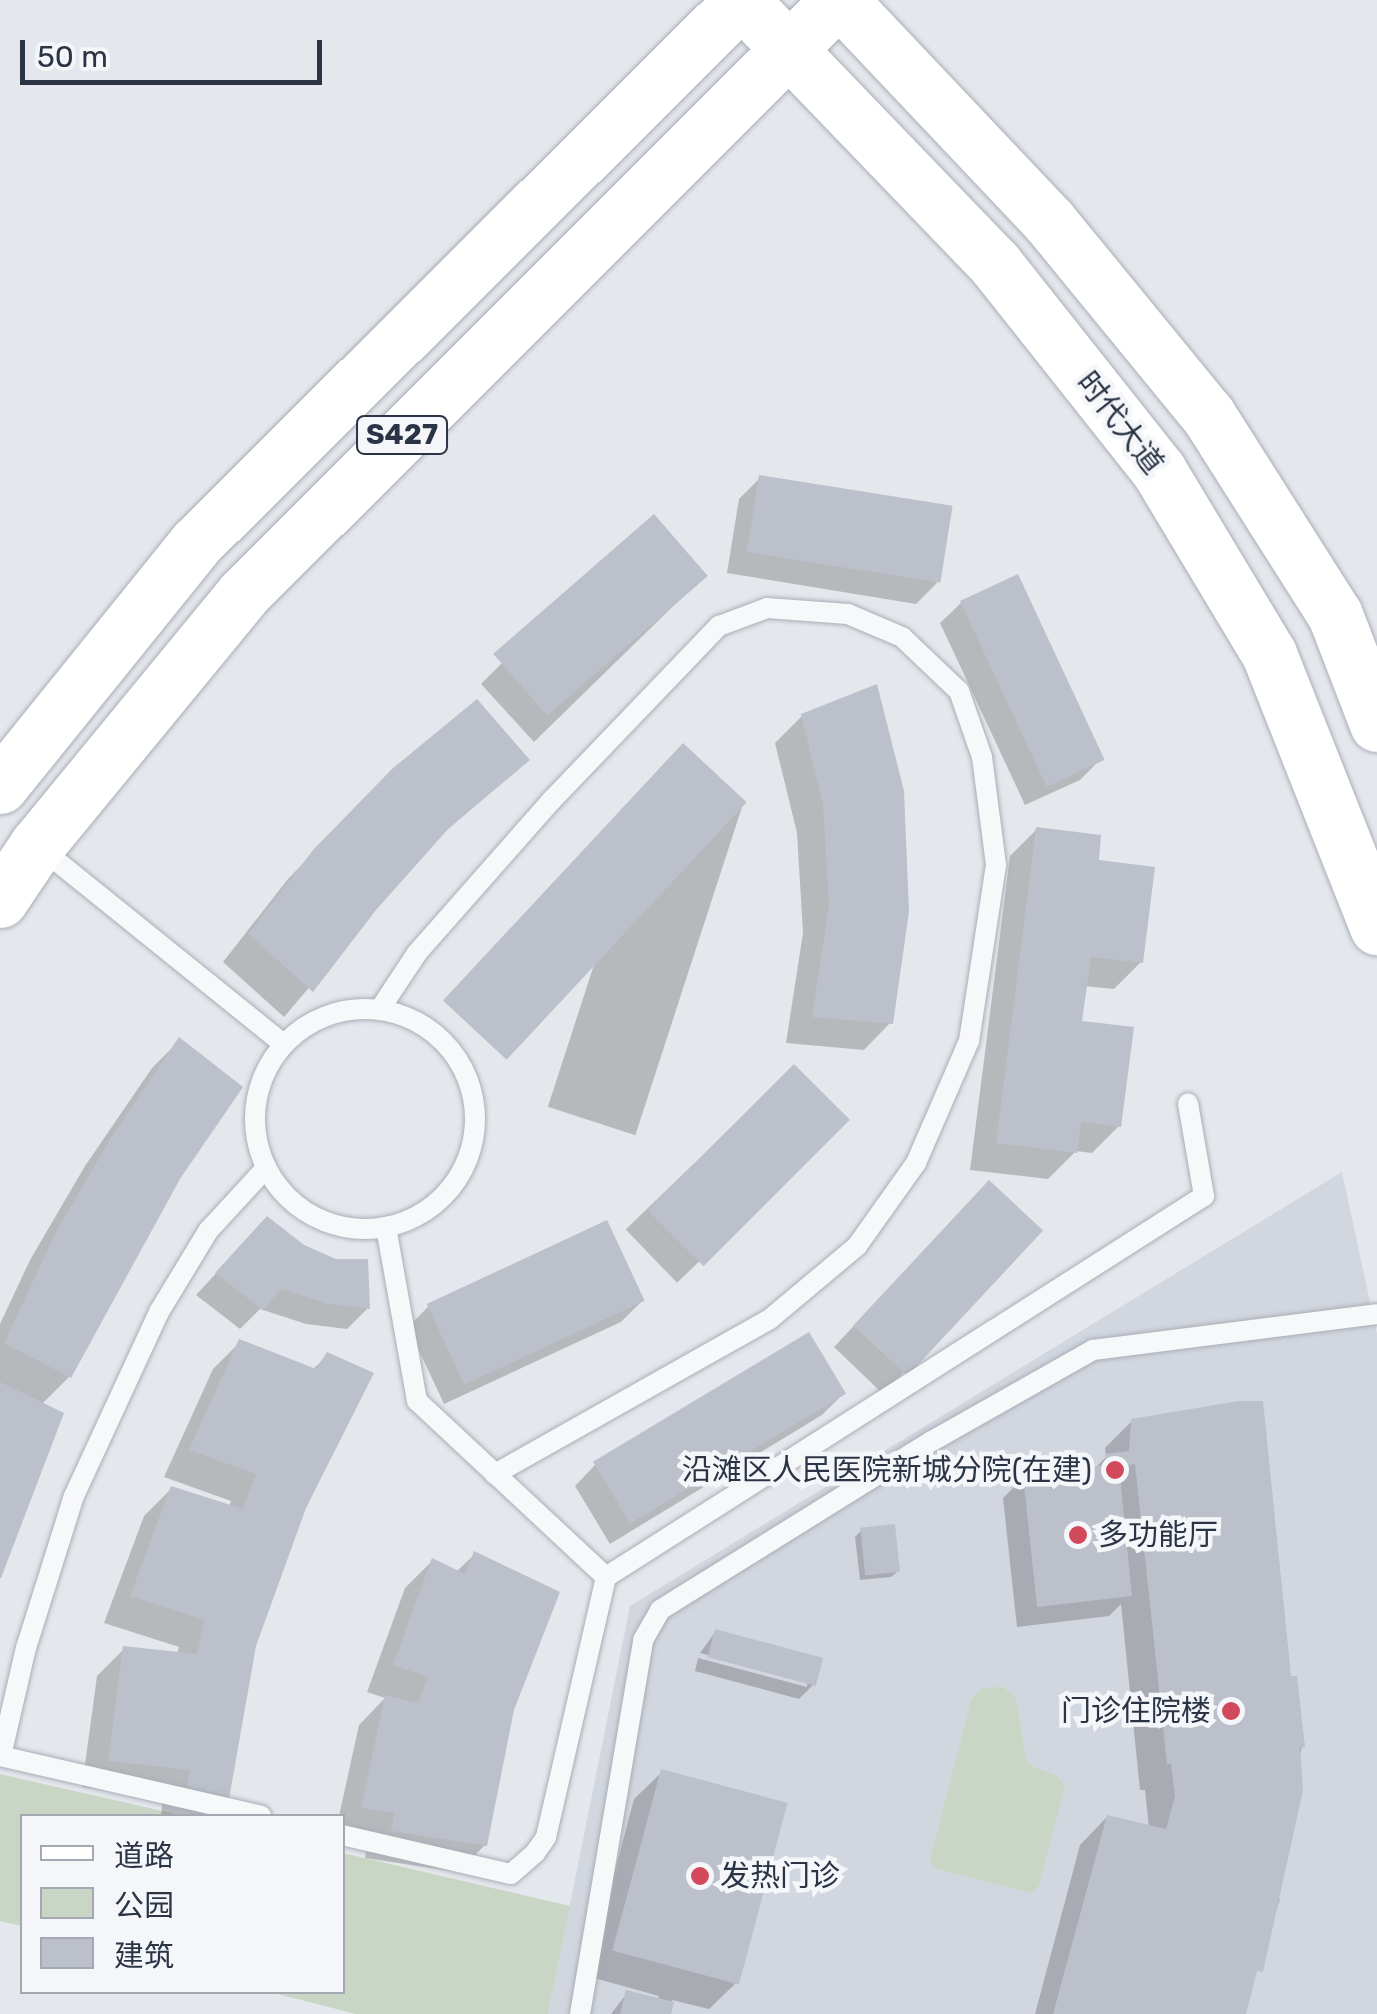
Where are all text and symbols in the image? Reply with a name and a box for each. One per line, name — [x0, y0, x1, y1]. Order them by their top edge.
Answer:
scale bar — [25, 20, 328, 82]
text: 50 m — [37, 39, 108, 75]
street label: 时代大道 — [1069, 365, 1171, 481]
road number: S427 — [354, 412, 450, 458]
place label: 沿滩区人民医院新城分院(在建) — [682, 1452, 1092, 1488]
marker: 沿滩区人民医院新城分院(在建) — [1102, 1457, 1128, 1483]
place label: 多功能厅 — [1098, 1517, 1218, 1553]
marker: 多功能厅 — [1067, 1524, 1089, 1546]
place label: 门诊住院楼 — [1061, 1693, 1211, 1729]
marker: 门诊住院楼 — [1220, 1700, 1242, 1722]
legend — [20, 1814, 345, 1994]
text: 道路 — [114, 1838, 174, 1874]
place label: 发热门诊 — [720, 1858, 840, 1894]
marker: 发热门诊 — [689, 1865, 711, 1887]
text: 公园 — [114, 1888, 174, 1924]
text: 建筑 — [114, 1938, 174, 1974]

